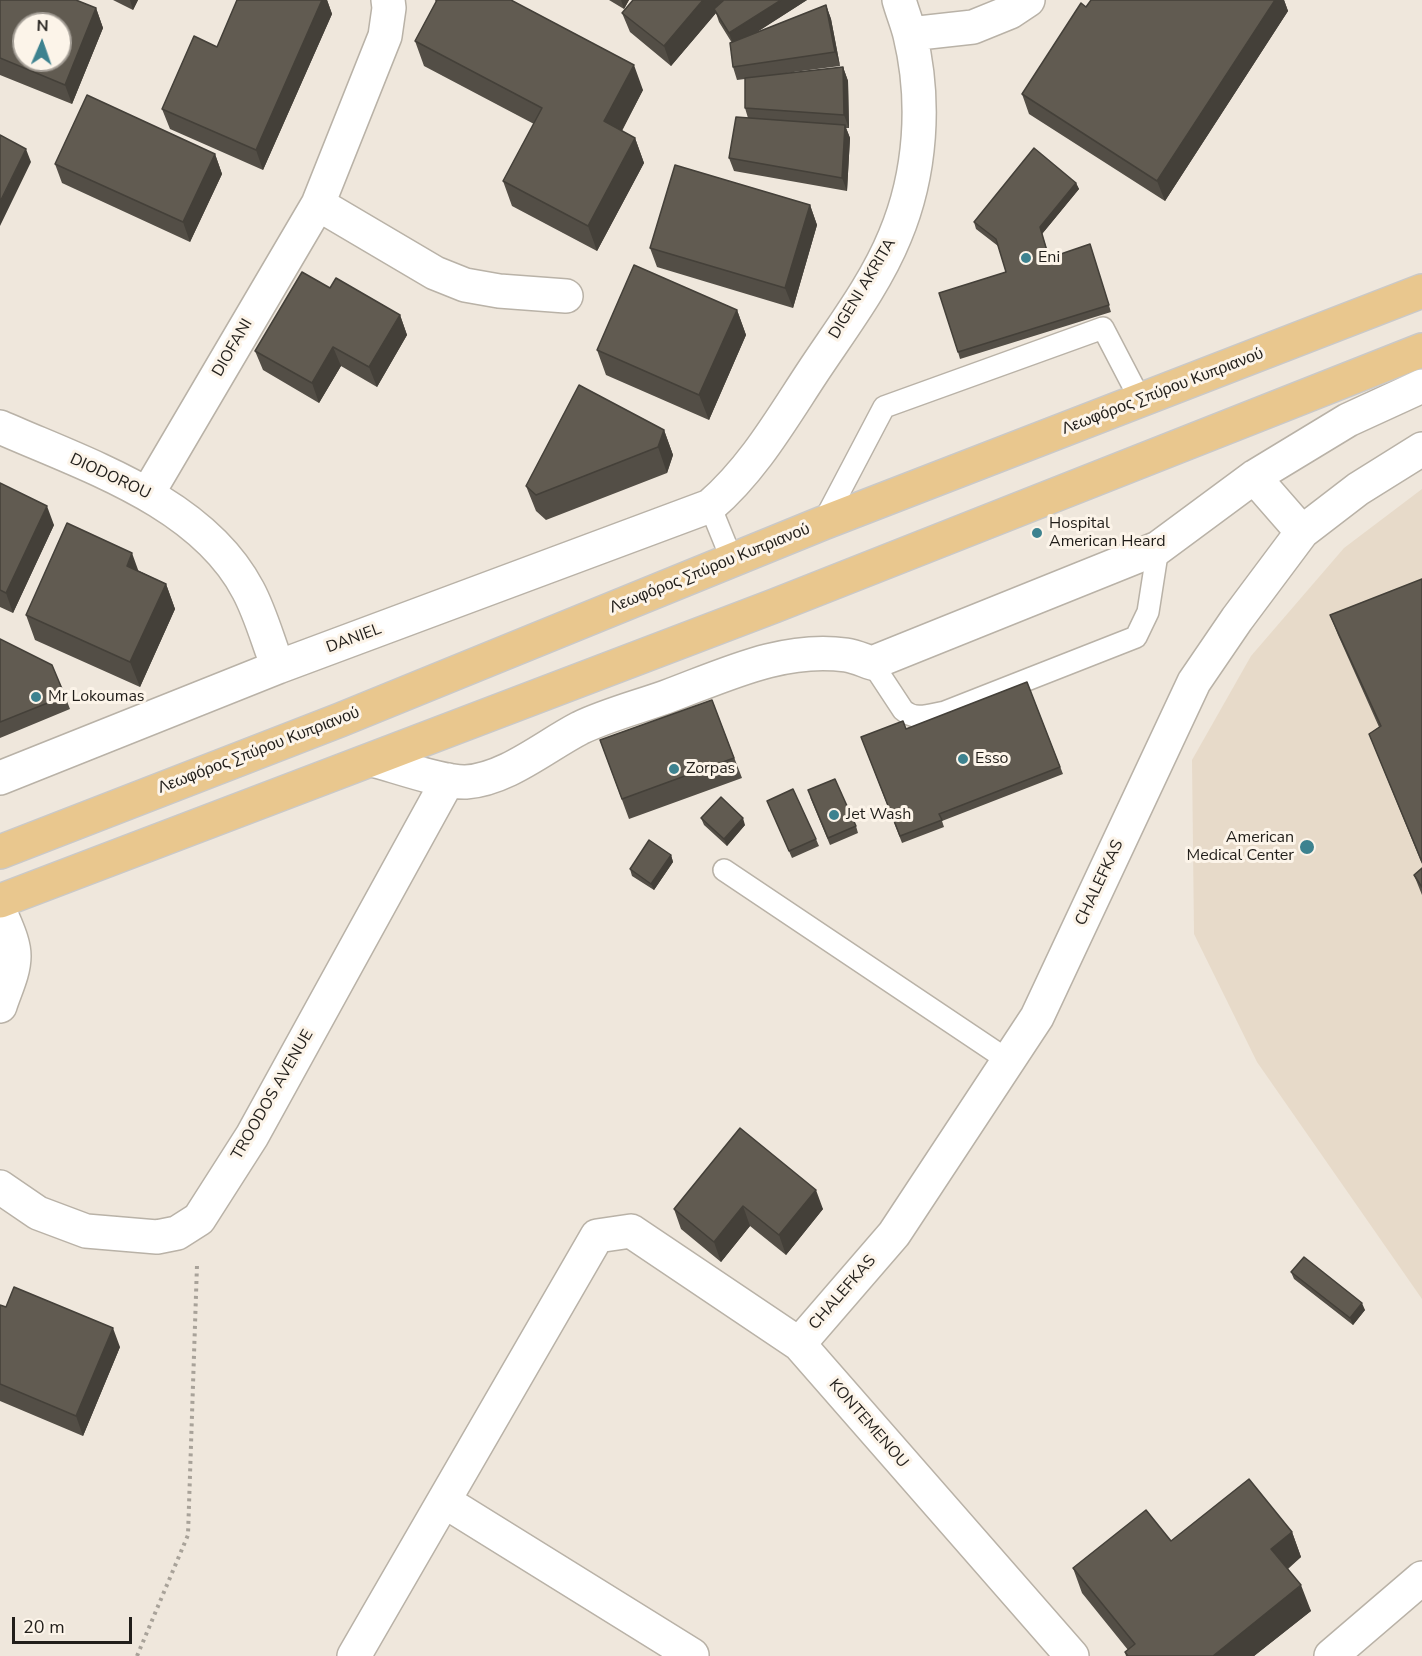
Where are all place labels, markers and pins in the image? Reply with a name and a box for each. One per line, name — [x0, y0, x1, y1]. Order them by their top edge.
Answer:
place label: Eni — [1038, 248, 1060, 268]
marker: Eni — [1019, 251, 1033, 265]
place label: Hospital American Heard — [1049, 514, 1165, 552]
marker: Hospital American Heard — [1030, 526, 1044, 540]
place label: Mr Lokoumas — [48, 687, 145, 707]
marker: Mr Lokoumas — [29, 690, 43, 704]
place label: Esso — [975, 749, 1008, 769]
marker: Esso — [956, 752, 970, 766]
place label: Zorpas — [686, 759, 735, 779]
marker: Zorpas — [667, 762, 681, 776]
place label: Jet Wash — [846, 805, 911, 825]
marker: Jet Wash — [827, 808, 841, 822]
place label: American Medical Center — [1187, 828, 1294, 866]
marker: American Medical Center — [1298, 838, 1316, 856]

